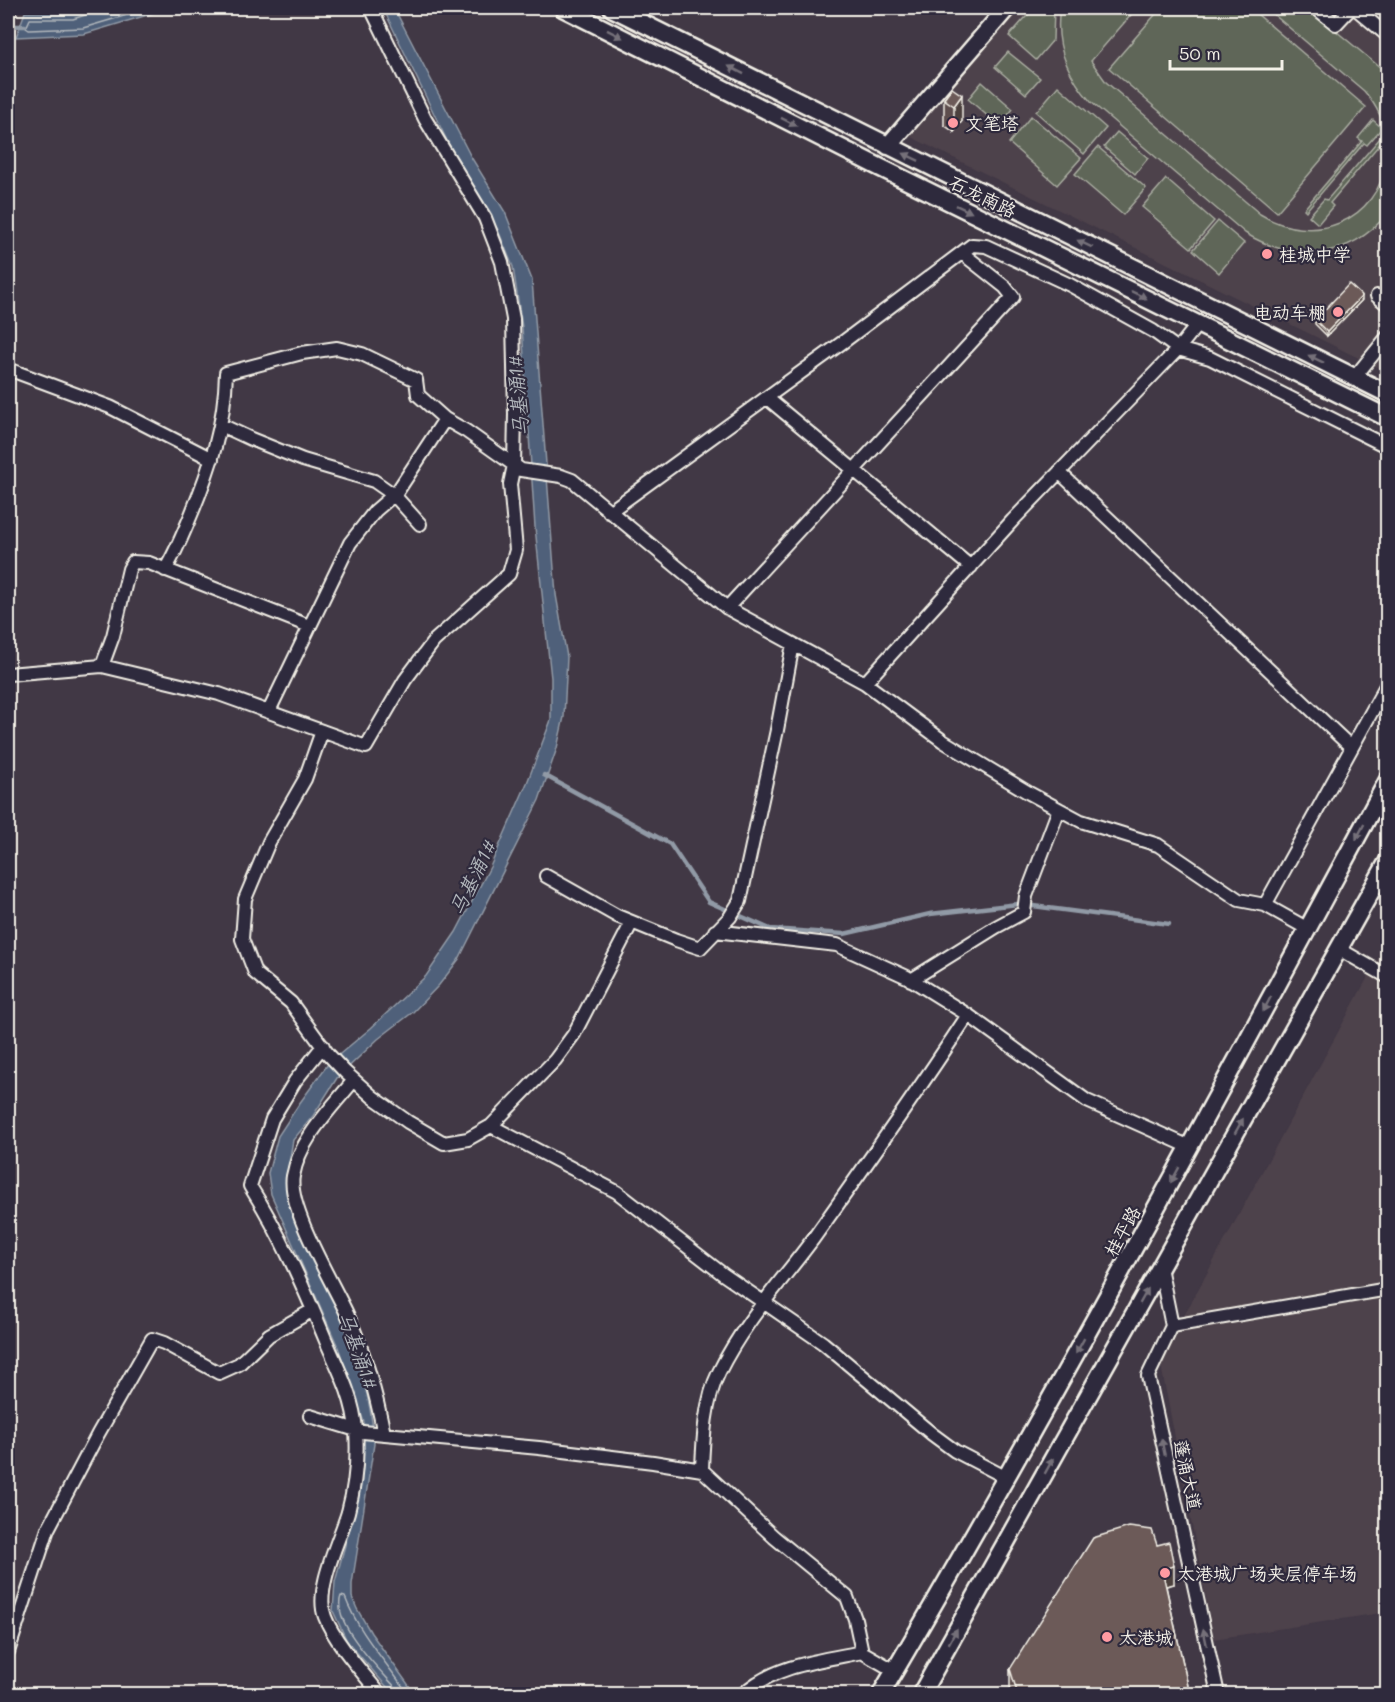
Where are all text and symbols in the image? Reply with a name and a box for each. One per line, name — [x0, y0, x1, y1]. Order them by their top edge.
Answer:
one-way arrow — [607, 29, 624, 39]
scale bar — [1170, 33, 1282, 71]
text: 50 m — [1179, 41, 1221, 65]
one-way arrow — [728, 65, 745, 75]
place label: 文笔塔 — [965, 111, 1019, 135]
marker: 文笔塔 — [946, 116, 960, 130]
one-way arrow — [781, 117, 798, 126]
one-way arrow — [902, 153, 919, 162]
street label: 石龙南路 — [945, 169, 1021, 223]
one-way arrow — [955, 204, 972, 213]
one-way arrow — [1077, 240, 1094, 249]
place label: 桂城中学 — [1279, 242, 1351, 266]
marker: 桂城中学 — [1260, 247, 1274, 261]
one-way arrow — [1130, 290, 1147, 300]
place label: 电动车棚 — [1254, 300, 1326, 324]
marker: 电动车棚 — [1331, 305, 1345, 319]
water label: 马基涌1# — [501, 354, 533, 438]
one-way arrow — [1308, 355, 1325, 364]
one-way arrow — [1355, 824, 1365, 841]
water label: 马基涌1# — [443, 835, 501, 919]
one-way arrow — [1262, 995, 1272, 1012]
one-way arrow — [1234, 1117, 1244, 1134]
one-way arrow — [1170, 1167, 1180, 1184]
street label: 桂平路 — [1098, 1202, 1146, 1260]
one-way arrow — [1139, 1287, 1149, 1304]
water label: 马基涌1# — [333, 1307, 385, 1393]
one-way arrow — [1075, 1338, 1085, 1355]
street label: 蓬涌大道 — [1169, 1437, 1207, 1513]
one-way arrow — [1158, 1438, 1168, 1456]
one-way arrow — [1044, 1457, 1054, 1474]
place label: 太港城广场夹层停车场 — [1177, 1561, 1357, 1585]
marker: 太港城广场夹层停车场 — [1158, 1566, 1172, 1580]
place label: 太港城 — [1119, 1625, 1173, 1649]
one-way arrow — [948, 1628, 958, 1645]
one-way arrow — [1200, 1628, 1210, 1647]
marker: 太港城 — [1100, 1630, 1114, 1644]

